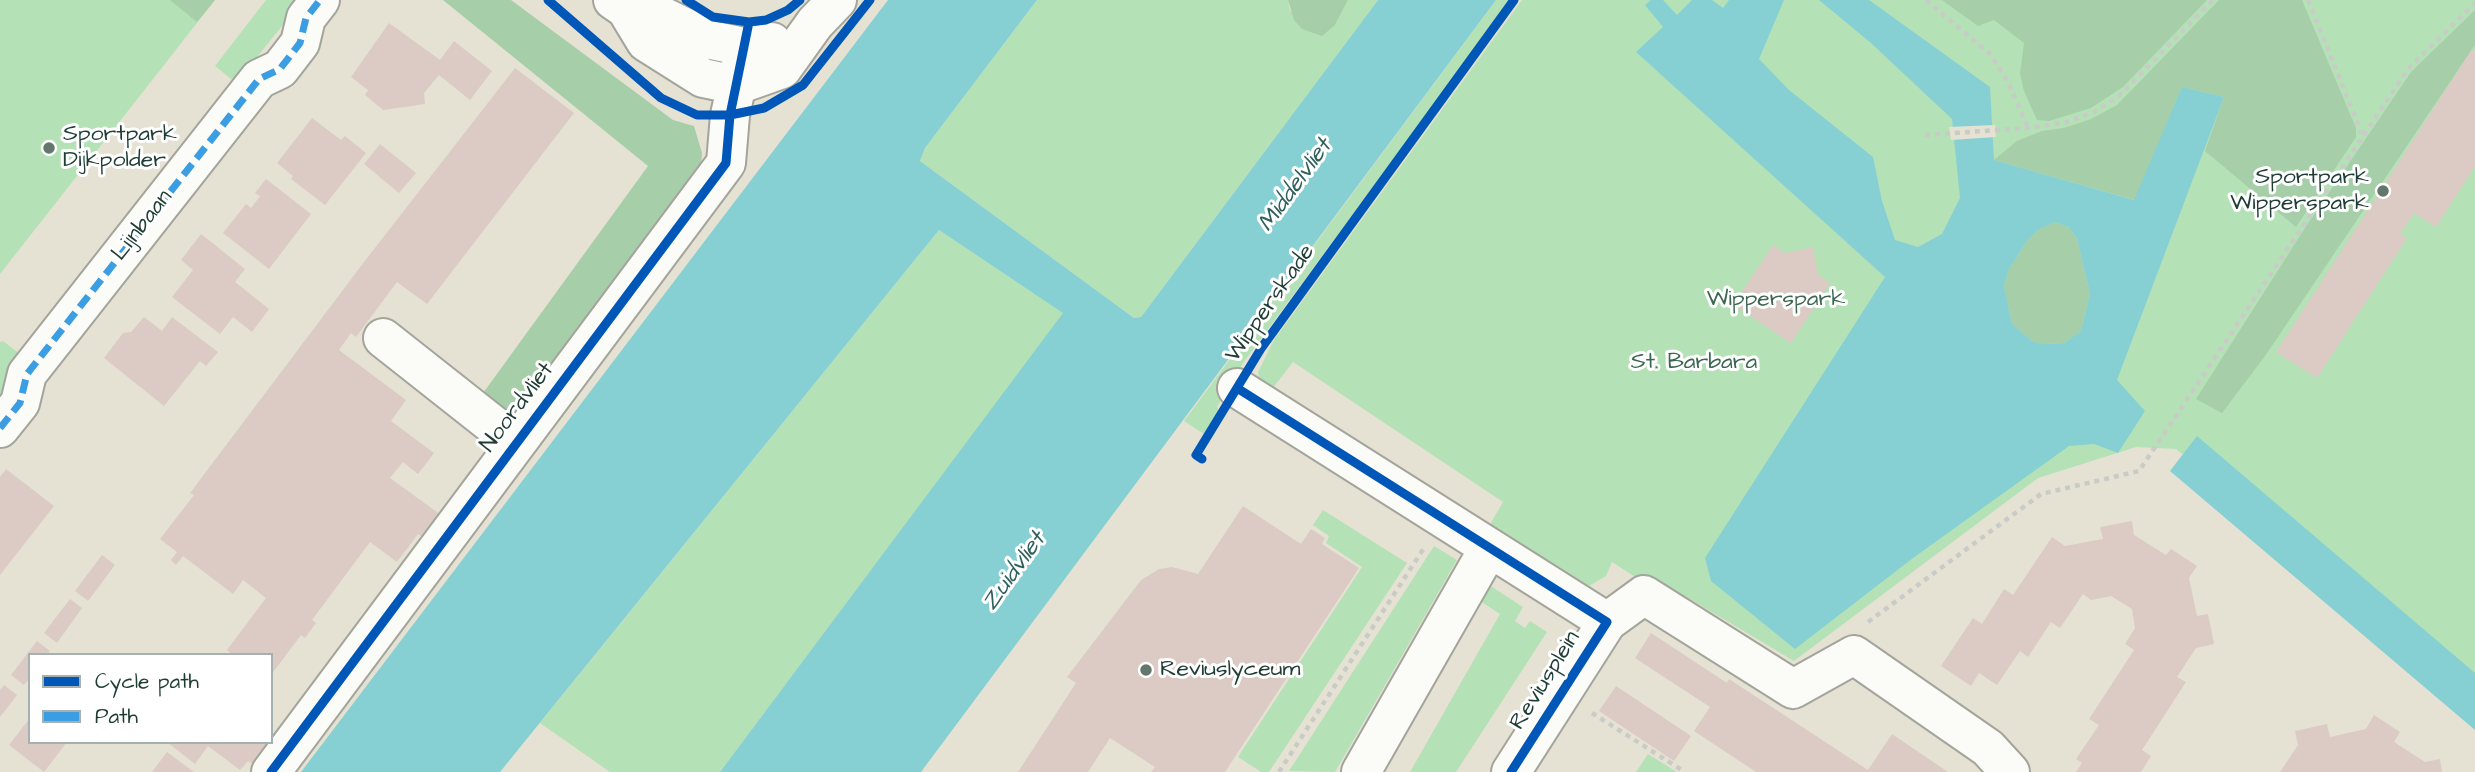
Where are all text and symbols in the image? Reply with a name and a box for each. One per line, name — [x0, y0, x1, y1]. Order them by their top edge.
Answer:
place label: Sportpark Dijkpolder — [63, 121, 177, 175]
water label: Middelvliet — [1253, 134, 1339, 238]
marker: Sportpark Dijkpolder — [41, 140, 57, 156]
place label: Sportpark Wipperspark — [2230, 164, 2369, 218]
marker: Sportpark Wipperspark — [2375, 183, 2391, 199]
street label: Lijnbaan — [107, 185, 179, 267]
street label: Wipperskade — [1220, 240, 1322, 368]
park label: Wipperspark — [1707, 286, 1845, 314]
park label: St. Barbara — [1631, 349, 1757, 377]
street label: Noordvliet — [475, 358, 561, 458]
water label: Zuidvliet — [977, 527, 1053, 617]
street label: Reviusplein — [1505, 626, 1587, 736]
legend — [28, 653, 273, 744]
place label: Reviuslyceum — [1160, 656, 1300, 684]
marker: Reviuslyceum — [1138, 662, 1154, 678]
text: Cycle path — [95, 667, 199, 696]
text: Path — [95, 702, 138, 731]

